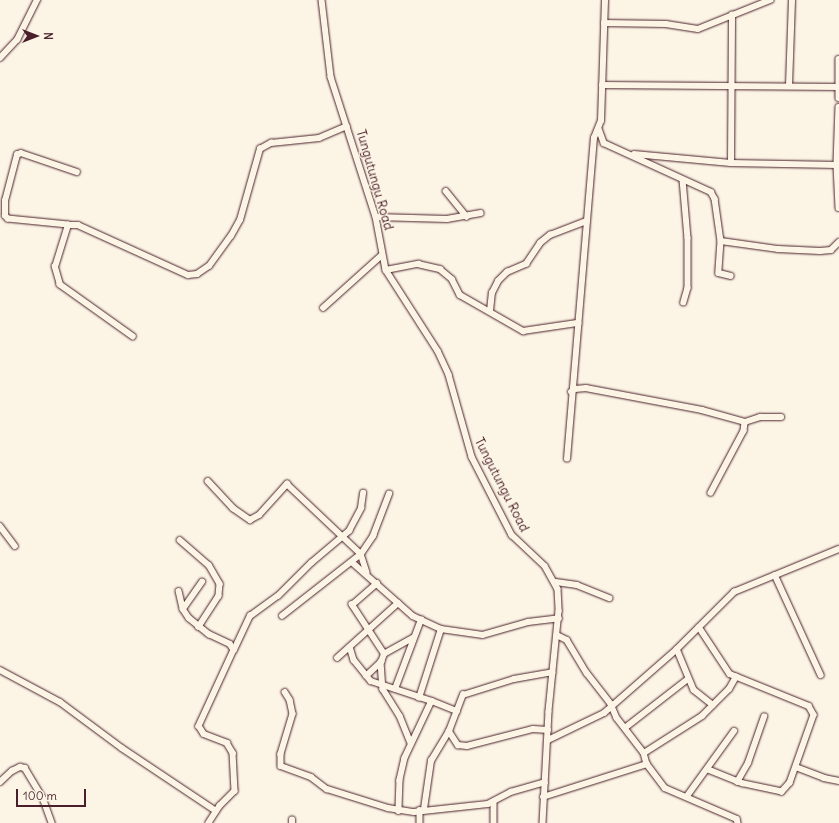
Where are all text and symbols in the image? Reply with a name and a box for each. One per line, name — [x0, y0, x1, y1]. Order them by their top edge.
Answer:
north arrow — [16, 16, 56, 56]
text: N — [41, 32, 55, 40]
street label: Tungutungu Road — [352, 128, 396, 232]
street label: Tungutungu Road — [470, 435, 532, 535]
scale bar — [18, 781, 88, 807]
text: 100 m — [23, 788, 57, 803]

